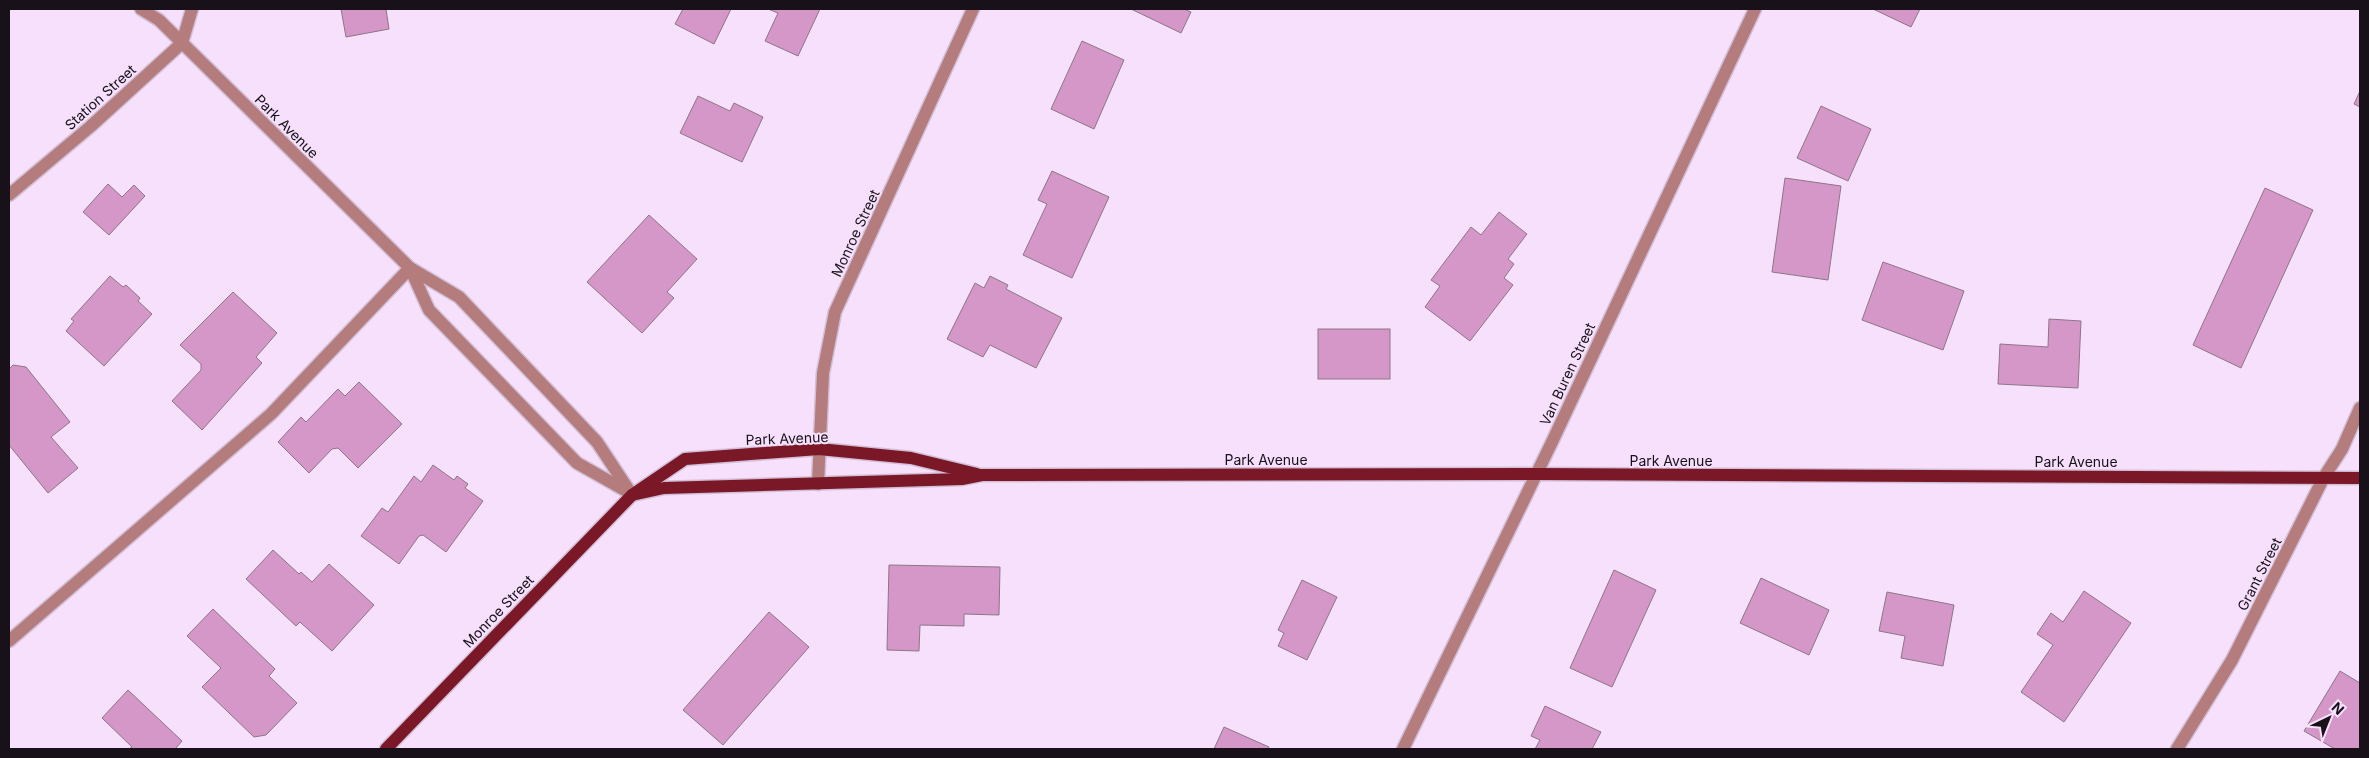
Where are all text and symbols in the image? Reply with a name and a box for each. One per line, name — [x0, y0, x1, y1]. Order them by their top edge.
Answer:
street label: Station Street — [61, 60, 139, 133]
street label: Park Avenue — [252, 91, 322, 161]
street label: Monroe Street — [827, 186, 883, 279]
street label: Van Buren Street — [1536, 320, 1598, 428]
street label: Park Avenue — [745, 428, 829, 448]
street label: Park Avenue — [1224, 451, 1308, 468]
street label: Park Avenue — [1629, 452, 1713, 469]
street label: Park Avenue — [2034, 453, 2118, 470]
street label: Grant Street — [2233, 534, 2285, 613]
street label: Monroe Street — [459, 571, 537, 651]
north arrow — [2304, 693, 2354, 743]
text: N — [2329, 698, 2348, 718]

